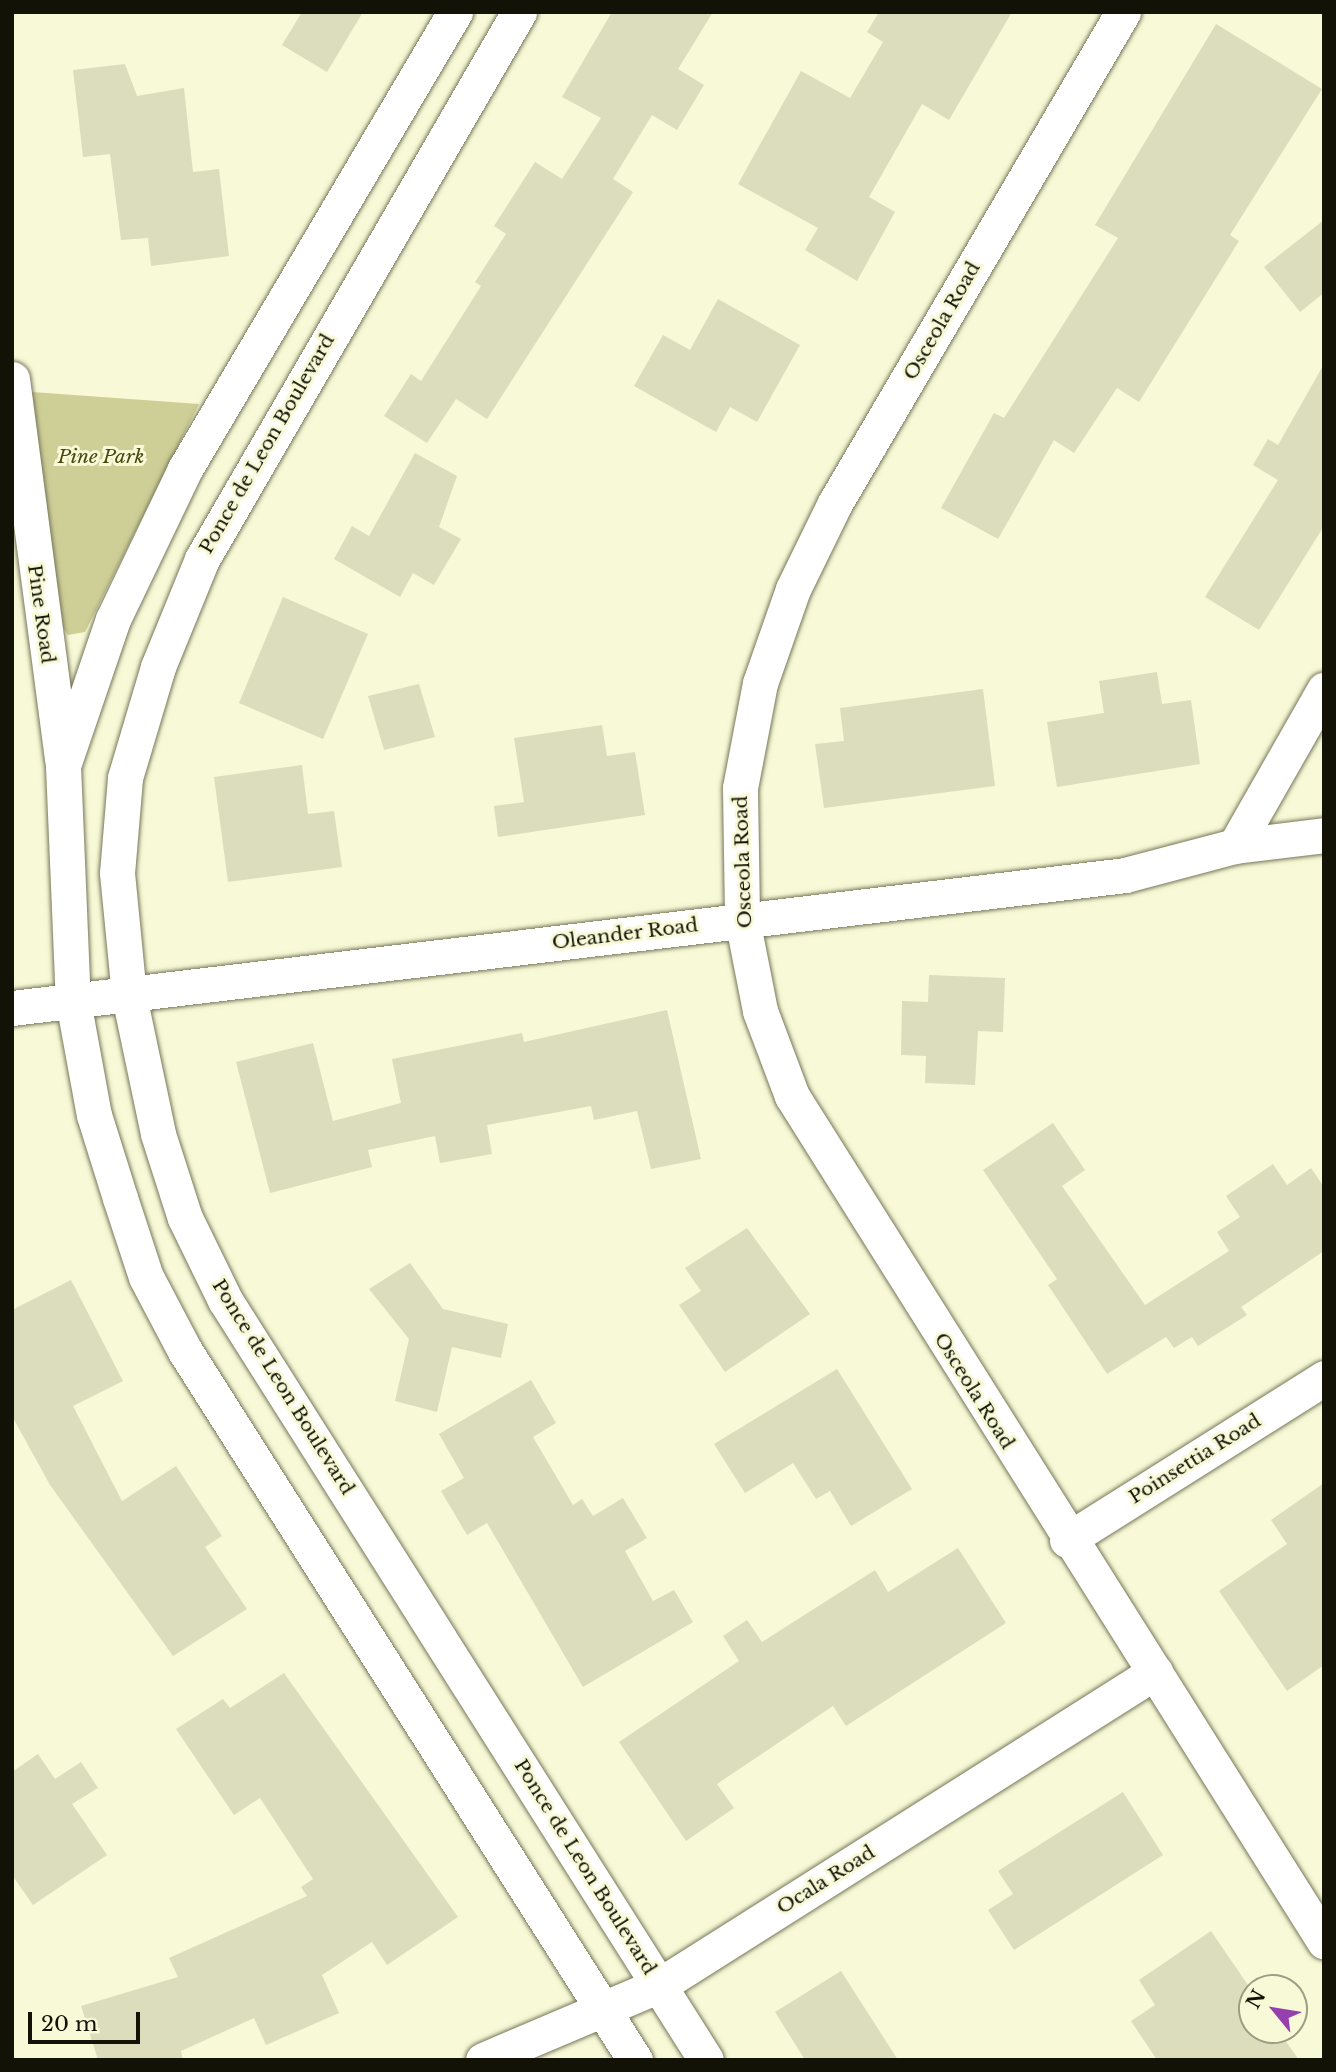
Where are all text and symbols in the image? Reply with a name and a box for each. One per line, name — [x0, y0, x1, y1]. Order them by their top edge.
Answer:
street label: Osceola Road — [899, 258, 985, 384]
street label: Ponce de Leon Boulevard — [195, 330, 339, 558]
park label: Pine Park — [58, 446, 144, 468]
street label: Pine Road — [23, 563, 59, 665]
street label: Osceola Road — [729, 795, 757, 929]
street label: Oleander Road — [551, 914, 699, 954]
street label: Ponce de Leon Boulevard — [207, 1275, 359, 1499]
street label: Osceola Road — [929, 1329, 1019, 1453]
street label: Poinsettia Road — [1125, 1409, 1265, 1509]
street label: Ponce de Leon Boulevard — [509, 1755, 661, 1979]
street label: Ocala Road — [773, 1841, 879, 1919]
north arrow — [1238, 1974, 1308, 2044]
text: N — [1242, 1986, 1271, 2013]
scale bar — [32, 1998, 144, 2042]
text: 20 m — [41, 2011, 98, 2037]

